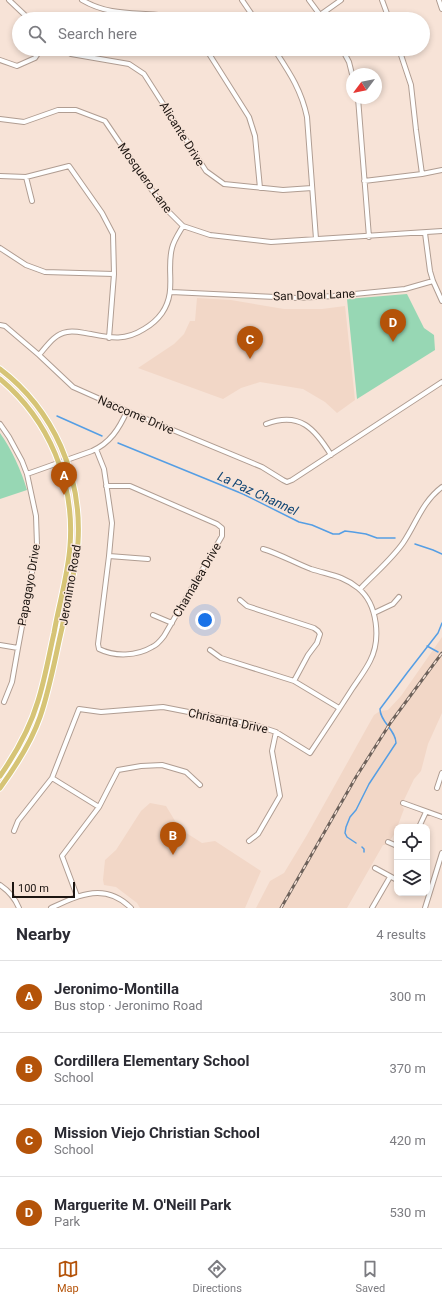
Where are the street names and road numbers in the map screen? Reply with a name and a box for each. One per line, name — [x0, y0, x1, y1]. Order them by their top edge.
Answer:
street label: Alicante Drive — [157, 99, 207, 169]
street label: Mosquero Lane — [115, 140, 175, 216]
street label: San Doval Lane — [273, 287, 355, 303]
street label: Naccome Drive — [96, 393, 176, 437]
street label: Chamalea Drive — [170, 540, 224, 620]
street label: Papagayo Drive — [15, 543, 43, 627]
street label: Jeronimo Road — [56, 544, 84, 626]
street label: Chrisanta Drive — [187, 706, 269, 736]

